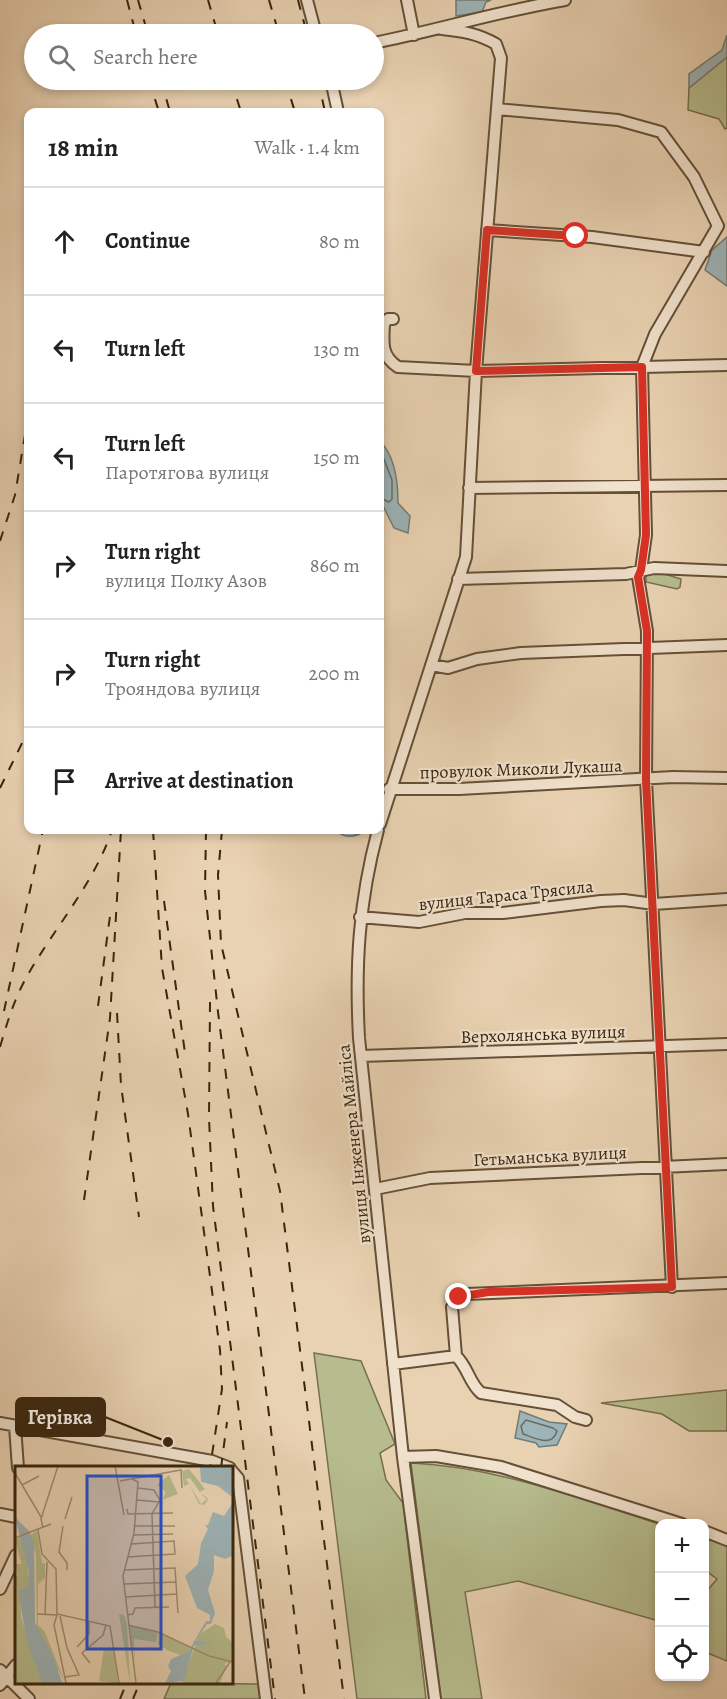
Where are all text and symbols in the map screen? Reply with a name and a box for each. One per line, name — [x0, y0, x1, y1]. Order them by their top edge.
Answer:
search box — [24, 24, 384, 90]
icon: search — [45, 41, 78, 74]
text: Search here — [93, 42, 198, 72]
text: 18 min — [48, 130, 118, 165]
text: Walk · 1.4 km — [254, 134, 360, 161]
route start — [562, 222, 588, 248]
icon: ahead — [48, 225, 81, 258]
text: Continue — [105, 226, 190, 256]
text: 80 m — [319, 228, 360, 255]
icon: left — [48, 333, 81, 366]
text: Turn left — [105, 334, 185, 364]
text: 130 m — [314, 336, 360, 363]
text: Turn left — [105, 429, 185, 459]
icon: left — [48, 441, 81, 474]
text: 150 m — [313, 444, 360, 471]
text: Паротягова вулиця — [105, 459, 269, 486]
text: Turn right — [105, 537, 201, 567]
icon: right — [48, 549, 81, 582]
text: 860 m — [310, 552, 360, 579]
text: вулиця Полку Азов — [105, 567, 267, 594]
text: Turn right — [105, 645, 201, 675]
icon: right — [48, 657, 81, 690]
text: 200 m — [309, 660, 360, 687]
text: Трояндова вулиця — [105, 675, 260, 702]
street label: провулок Миколи Лукаша — [419, 753, 623, 785]
icon: arrive — [48, 765, 81, 798]
text: Arrive at destination — [105, 766, 294, 796]
street label: вулиця Тараса Трясила — [417, 874, 595, 916]
street label: Верхолянська вулиця — [460, 1019, 626, 1049]
street label: вулиця Інженера Майліса — [332, 1042, 376, 1245]
street label: Гетьманська вулиця — [473, 1140, 627, 1172]
route end — [445, 1283, 471, 1309]
callout: Герівка — [16, 1398, 105, 1436]
text: Герівка — [28, 1404, 93, 1431]
inset map — [15, 1466, 232, 1684]
map controls — [655, 1519, 709, 1681]
button: + — [655, 1519, 709, 1573]
button: − — [655, 1573, 709, 1627]
button: locate — [655, 1627, 709, 1681]

